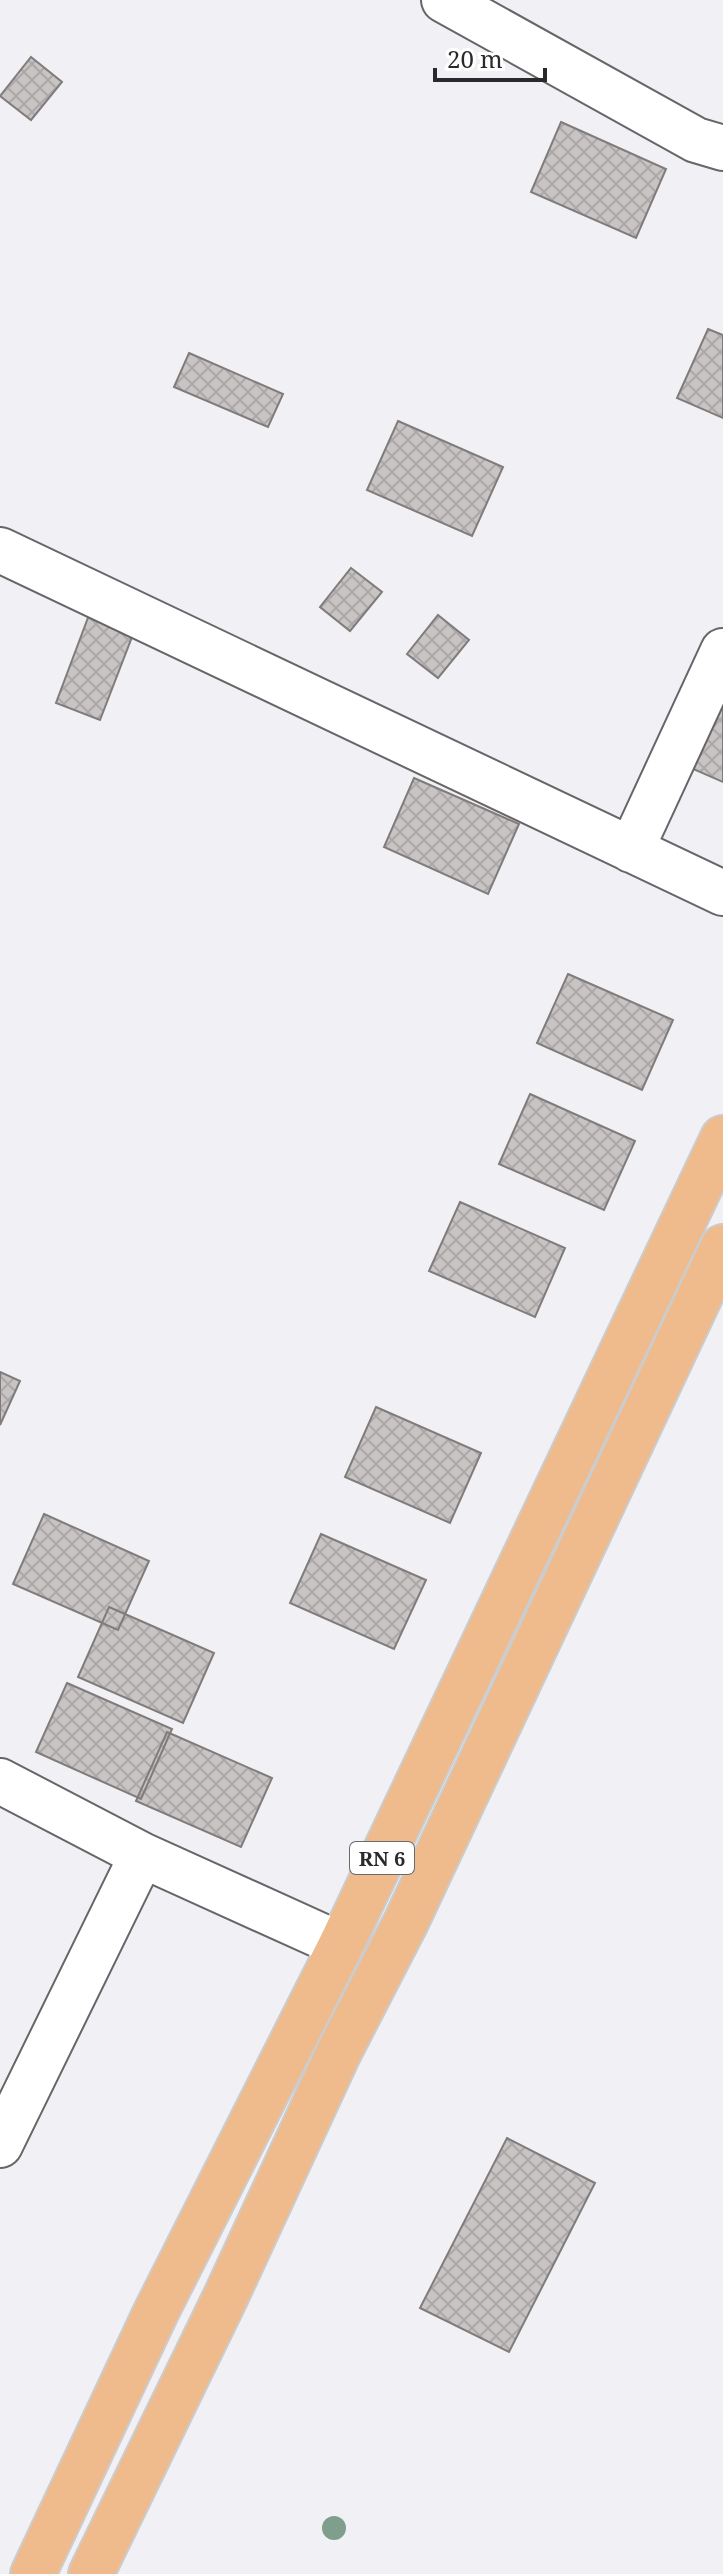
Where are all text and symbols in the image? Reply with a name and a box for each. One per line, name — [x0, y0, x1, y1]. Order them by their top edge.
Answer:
scale bar — [435, 32, 545, 82]
text: 20 m — [447, 42, 503, 75]
road number: RN 6 — [350, 1842, 414, 1874]

